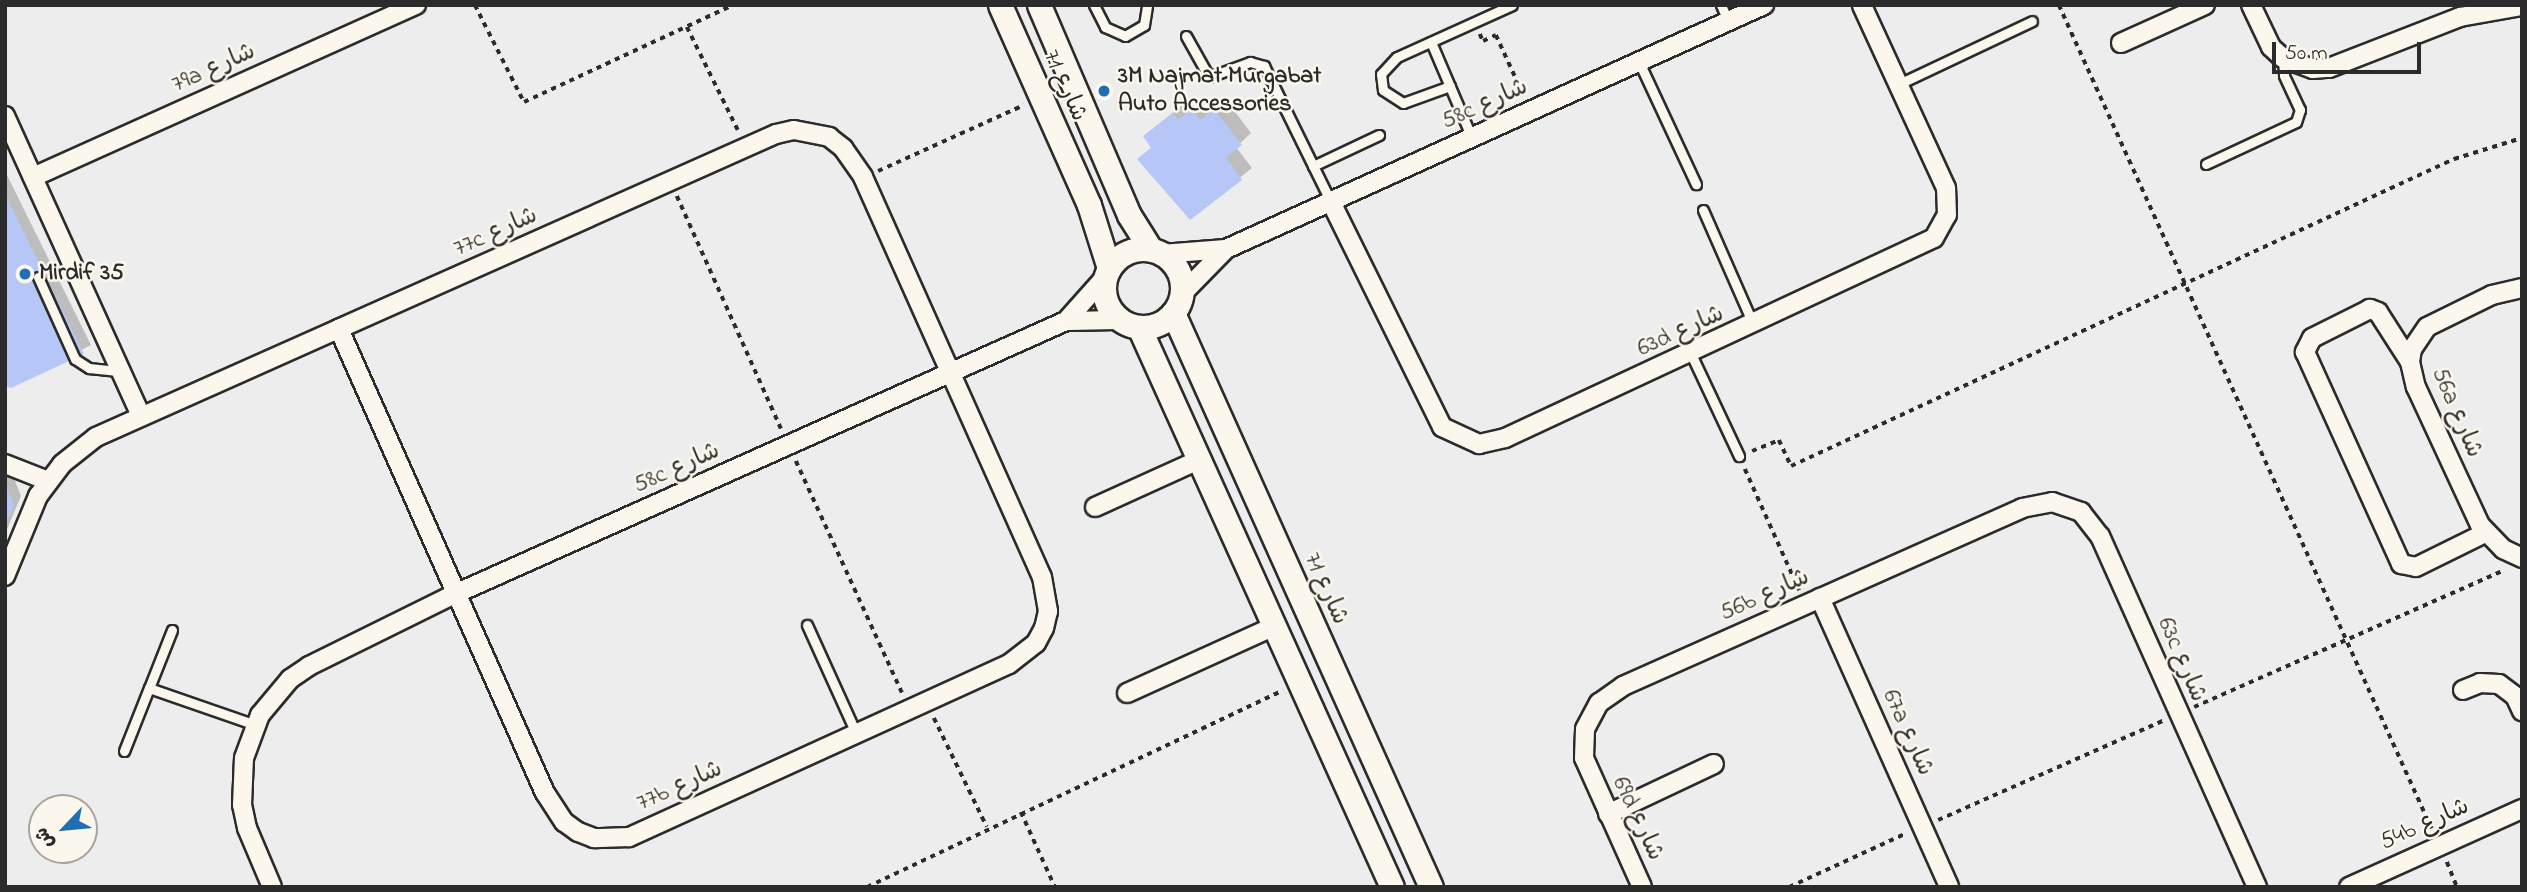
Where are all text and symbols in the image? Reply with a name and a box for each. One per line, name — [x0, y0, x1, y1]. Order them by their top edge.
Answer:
scale bar — [2275, 28, 2424, 72]
street label: 79a شارع — [168, 38, 260, 100]
text: 50 m — [2285, 39, 2328, 69]
street label: شارع 71 — [1035, 46, 1093, 126]
place label: 3M Najmat Murgabat Auto Accessories — [1118, 63, 1321, 119]
street label: 58c شارع — [1437, 73, 1533, 137]
marker: 3M Najmat Murgabat Auto Accessories — [1096, 83, 1112, 99]
street label: 77c شارع — [450, 202, 542, 264]
place label: Mirdif 35 — [39, 260, 124, 288]
marker: Mirdif 35 — [17, 266, 33, 282]
street label: 63d شارع — [1633, 300, 1729, 364]
street label: 56a شارع — [2424, 364, 2488, 462]
street label: 58c شارع — [629, 437, 725, 501]
street label: شارع 71 — [1296, 549, 1354, 629]
street label: 56b شارع — [1716, 564, 1814, 628]
street label: 63c شارع — [2150, 613, 2212, 707]
street label: 67a شارع — [1875, 685, 1939, 781]
street label: 77b شارع — [633, 755, 727, 819]
street label: 69d شارع — [1605, 772, 1669, 866]
street label: 54b شارع — [2376, 793, 2474, 857]
north arrow — [28, 794, 98, 864]
text: ش — [29, 822, 62, 853]

